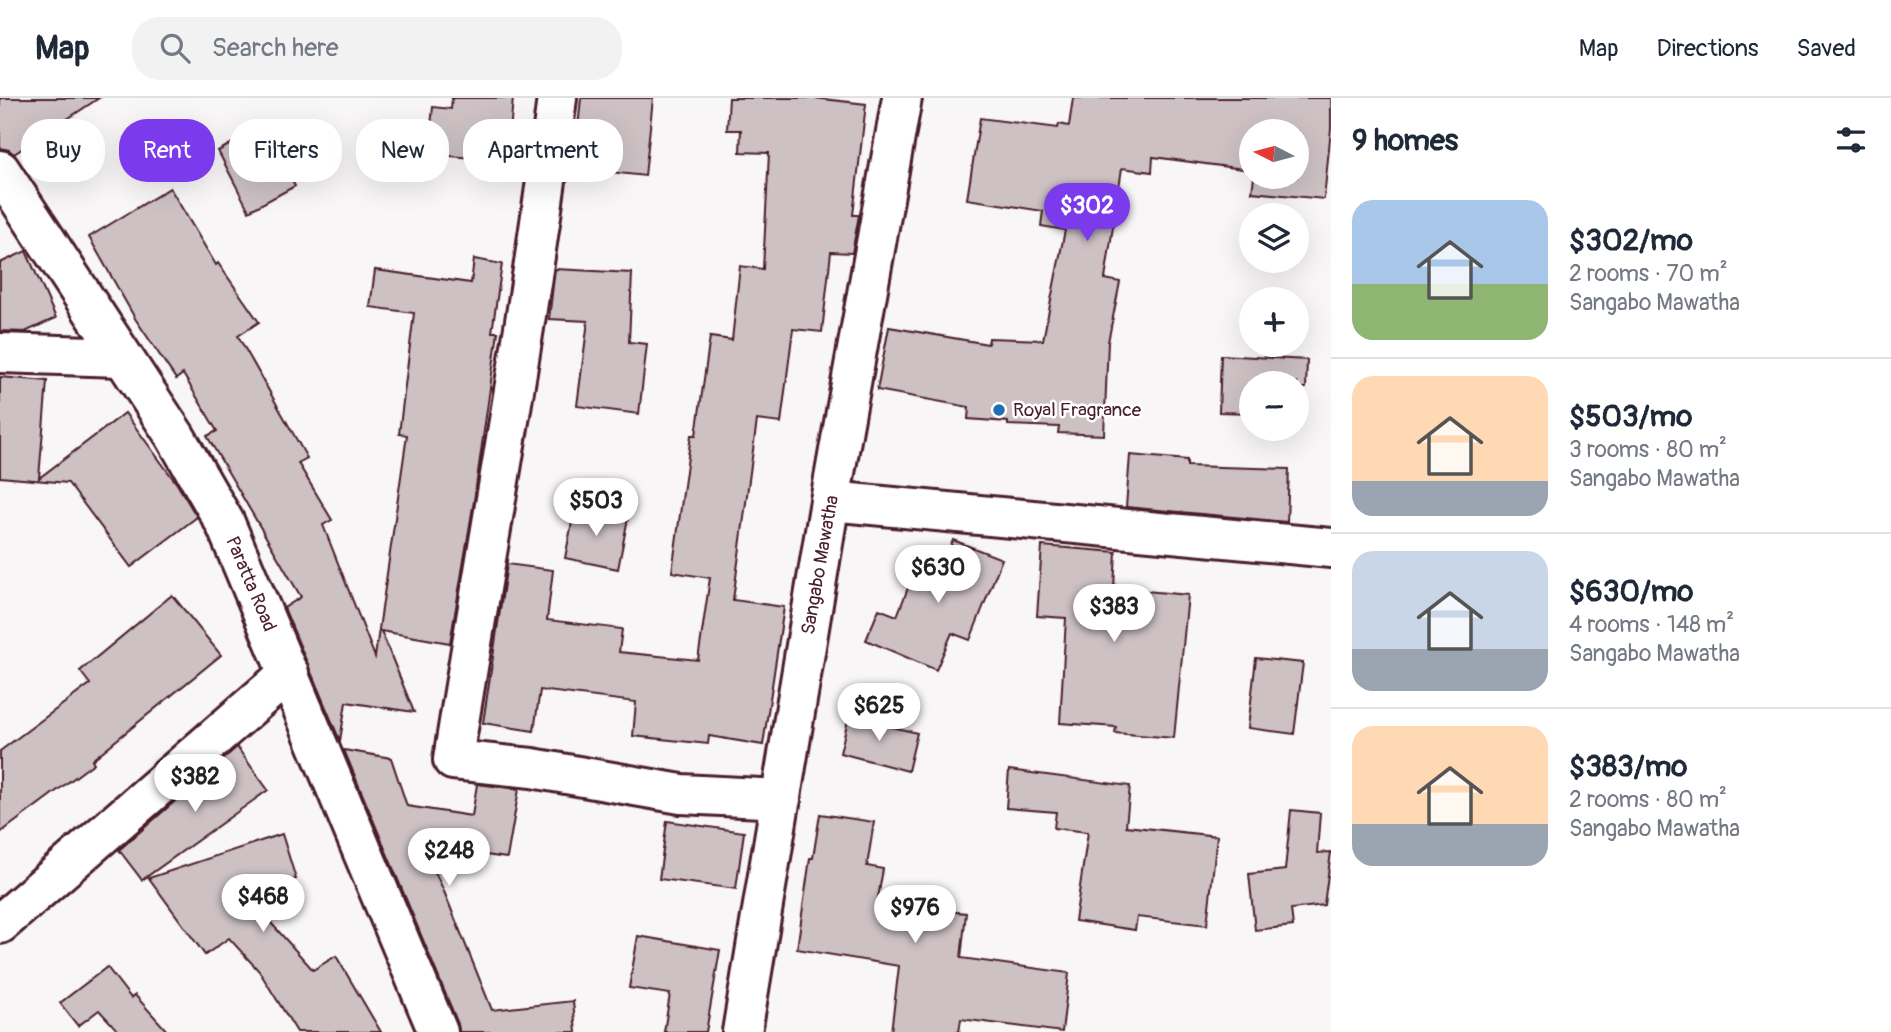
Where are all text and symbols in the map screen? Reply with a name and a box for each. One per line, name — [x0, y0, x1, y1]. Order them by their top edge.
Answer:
search box — [132, 17, 622, 80]
text: Map — [35, 28, 90, 69]
icon: search — [156, 29, 194, 67]
text: Search here — [212, 32, 339, 64]
text: Map — [1579, 34, 1619, 63]
text: Directions — [1657, 34, 1758, 63]
text: Saved — [1796, 34, 1856, 63]
chip: Buy — [21, 119, 105, 182]
chip: Rent — [119, 119, 215, 182]
chip: Filters — [229, 119, 342, 182]
chip: New — [356, 119, 449, 182]
chip: Apartment — [463, 119, 623, 182]
north arrow — [1239, 119, 1309, 189]
map controls — [1239, 119, 1309, 441]
icon: filters — [1832, 121, 1870, 159]
text: 9 homes — [1352, 122, 1458, 159]
pin: $302 — [1046, 184, 1128, 243]
text: $302 — [1060, 191, 1114, 220]
button: layers — [1239, 203, 1309, 273]
text: $302/mo — [1569, 222, 1693, 259]
icon: home — [1408, 228, 1492, 312]
text: 2 rooms · 70 m² — [1569, 259, 1728, 288]
button: + — [1239, 287, 1309, 357]
text: Sangabo Mawatha — [1569, 288, 1740, 317]
button: − — [1239, 371, 1309, 441]
place label: Royal Fragrance — [1013, 398, 1142, 422]
text: $503/mo — [1569, 398, 1692, 435]
marker: Royal Fragrance — [991, 402, 1007, 418]
icon: home — [1408, 404, 1492, 488]
text: 3 rooms · 80 m² — [1569, 435, 1727, 464]
text: Sangabo Mawatha — [1569, 464, 1740, 493]
pin: $503 — [555, 478, 637, 538]
text: $503 — [569, 486, 623, 515]
street label: Sangabo Mawatha — [796, 493, 844, 637]
street label: Paratta Road — [220, 533, 282, 635]
pin: $630 — [897, 546, 979, 605]
text: $630 — [911, 553, 965, 582]
text: $630/mo — [1569, 573, 1693, 610]
icon: home — [1408, 579, 1492, 663]
pin: $383 — [1073, 584, 1155, 644]
text: $383 — [1089, 592, 1139, 621]
text: 4 rooms · 148 m² — [1569, 610, 1734, 639]
text: Sangabo Mawatha — [1569, 639, 1740, 668]
pin: $625 — [838, 684, 920, 743]
text: $625 — [853, 691, 905, 720]
text: $383/mo — [1569, 748, 1687, 785]
pin: $382 — [154, 754, 236, 814]
icon: home — [1408, 754, 1492, 838]
text: $382 — [170, 762, 220, 791]
text: 2 rooms · 80 m² — [1569, 785, 1727, 814]
text: Sangabo Mawatha — [1569, 814, 1740, 843]
pin: $248 — [408, 828, 490, 888]
text: $248 — [424, 836, 474, 865]
pin: $468 — [222, 874, 304, 934]
text: $468 — [238, 882, 288, 911]
pin: $976 — [874, 886, 956, 945]
text: $976 — [890, 893, 940, 922]

